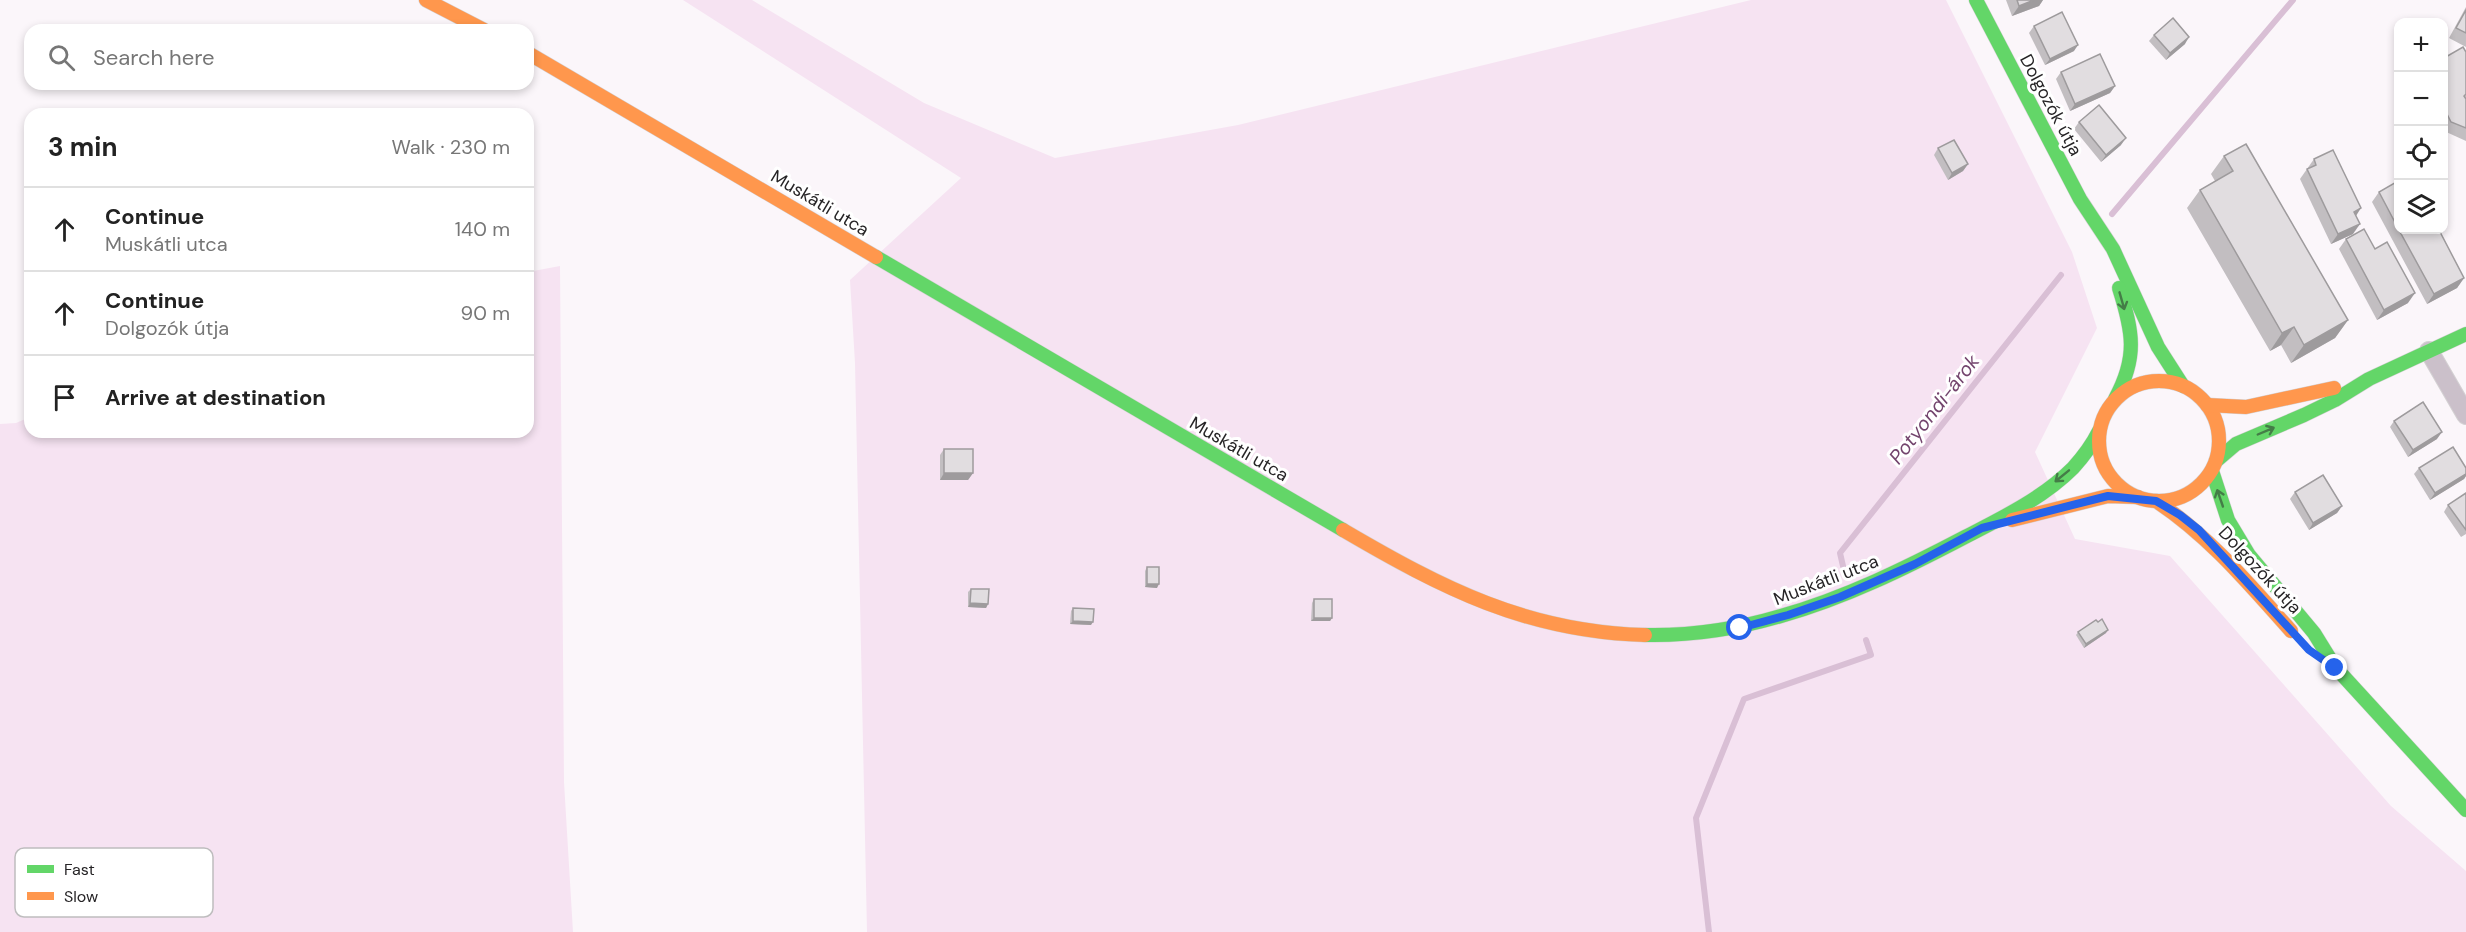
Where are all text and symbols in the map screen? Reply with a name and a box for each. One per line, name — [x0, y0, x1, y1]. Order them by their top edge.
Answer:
map controls — [2394, 18, 2448, 234]
button: + — [2394, 18, 2448, 72]
search box — [24, 24, 534, 90]
icon: search — [45, 41, 78, 74]
text: Search here — [93, 43, 214, 72]
street label: Dolgozók útja — [2014, 50, 2088, 160]
button: − — [2394, 72, 2448, 126]
button: locate — [2394, 126, 2448, 180]
text: 3 min — [48, 130, 117, 164]
text: Walk · 230 m — [391, 134, 510, 160]
street label: Muskátli utca — [766, 164, 874, 242]
button: layers — [2394, 180, 2448, 234]
text: Continue — [105, 202, 204, 231]
icon: ahead — [48, 213, 81, 246]
text: 140 m — [455, 216, 510, 242]
text: Muskátli utca — [105, 231, 228, 257]
text: Continue — [105, 286, 204, 315]
one-way arrow — [2117, 291, 2128, 310]
icon: ahead — [48, 297, 81, 330]
text: 90 m — [461, 300, 510, 326]
text: Dolgozók útja — [105, 315, 229, 341]
water label: Potyondi-árok — [1883, 348, 1986, 469]
icon: arrive — [48, 381, 81, 414]
text: Arrive at destination — [105, 383, 326, 412]
street label: Muskátli utca — [1185, 411, 1293, 487]
one-way arrow — [2256, 425, 2274, 436]
one-way arrow — [2054, 469, 2070, 482]
one-way arrow — [2214, 489, 2225, 508]
street label: Dolgozók útja — [2213, 521, 2307, 619]
street label: Muskátli utca — [1770, 549, 1882, 611]
route start — [1726, 614, 1752, 640]
route end — [2321, 654, 2347, 680]
legend — [15, 848, 213, 917]
text: Fast — [64, 859, 95, 880]
text: Slow — [64, 886, 98, 907]

